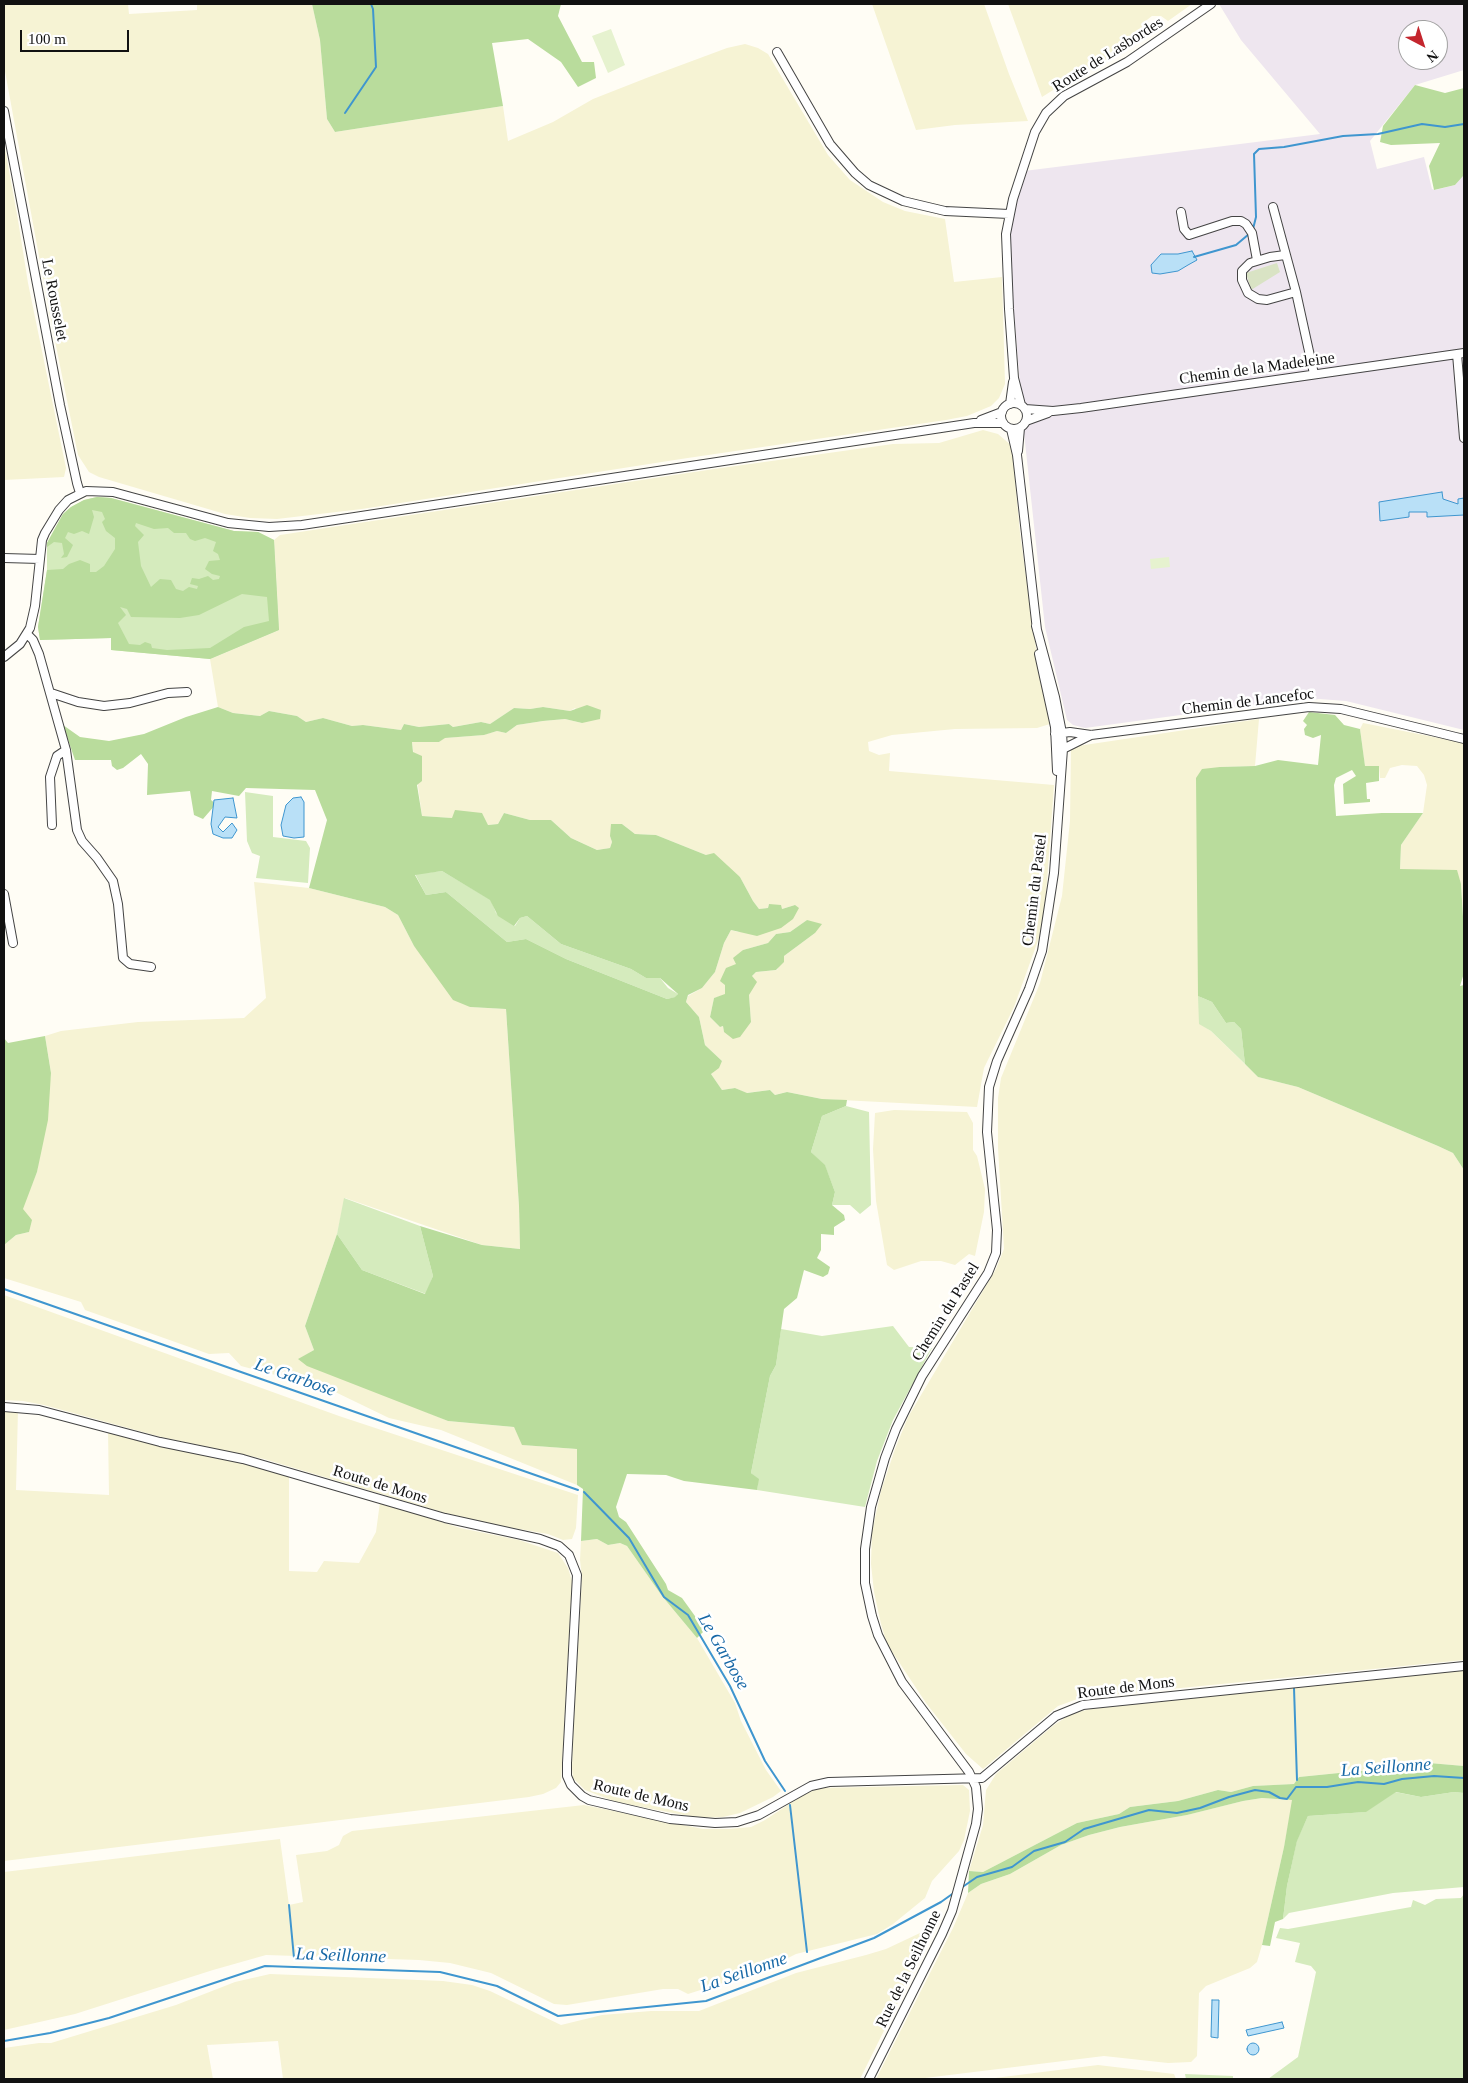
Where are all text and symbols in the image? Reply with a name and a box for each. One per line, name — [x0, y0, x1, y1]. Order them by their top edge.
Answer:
street label: Route de Lasbordes — [1049, 13, 1167, 97]
scale bar — [22, 20, 131, 52]
north arrow — [1398, 20, 1448, 70]
text: 100 m — [28, 31, 66, 47]
text: N — [1424, 47, 1441, 65]
street label: Le Rousselet — [37, 257, 71, 343]
street label: Chemin de la Madeleine — [1178, 349, 1336, 389]
street label: Chemin de Lancefoc — [1181, 684, 1315, 720]
street label: Chemin du Pastel — [1019, 833, 1051, 947]
street label: Chemin du Pastel — [908, 1259, 984, 1365]
water label: Le Garbose — [252, 1354, 338, 1402]
street label: Route de Mons — [330, 1462, 430, 1508]
water label: Le Garbose — [693, 1610, 753, 1694]
street label: Route de Mons — [1076, 1673, 1176, 1703]
water label: La Seillonne — [1340, 1754, 1432, 1782]
street label: Route de Mons — [591, 1776, 691, 1816]
street label: Rue de la Seilhonne — [872, 1907, 946, 2031]
water label: La Seillonne — [295, 1944, 387, 1968]
water label: La Seillonne — [698, 1948, 790, 1998]

